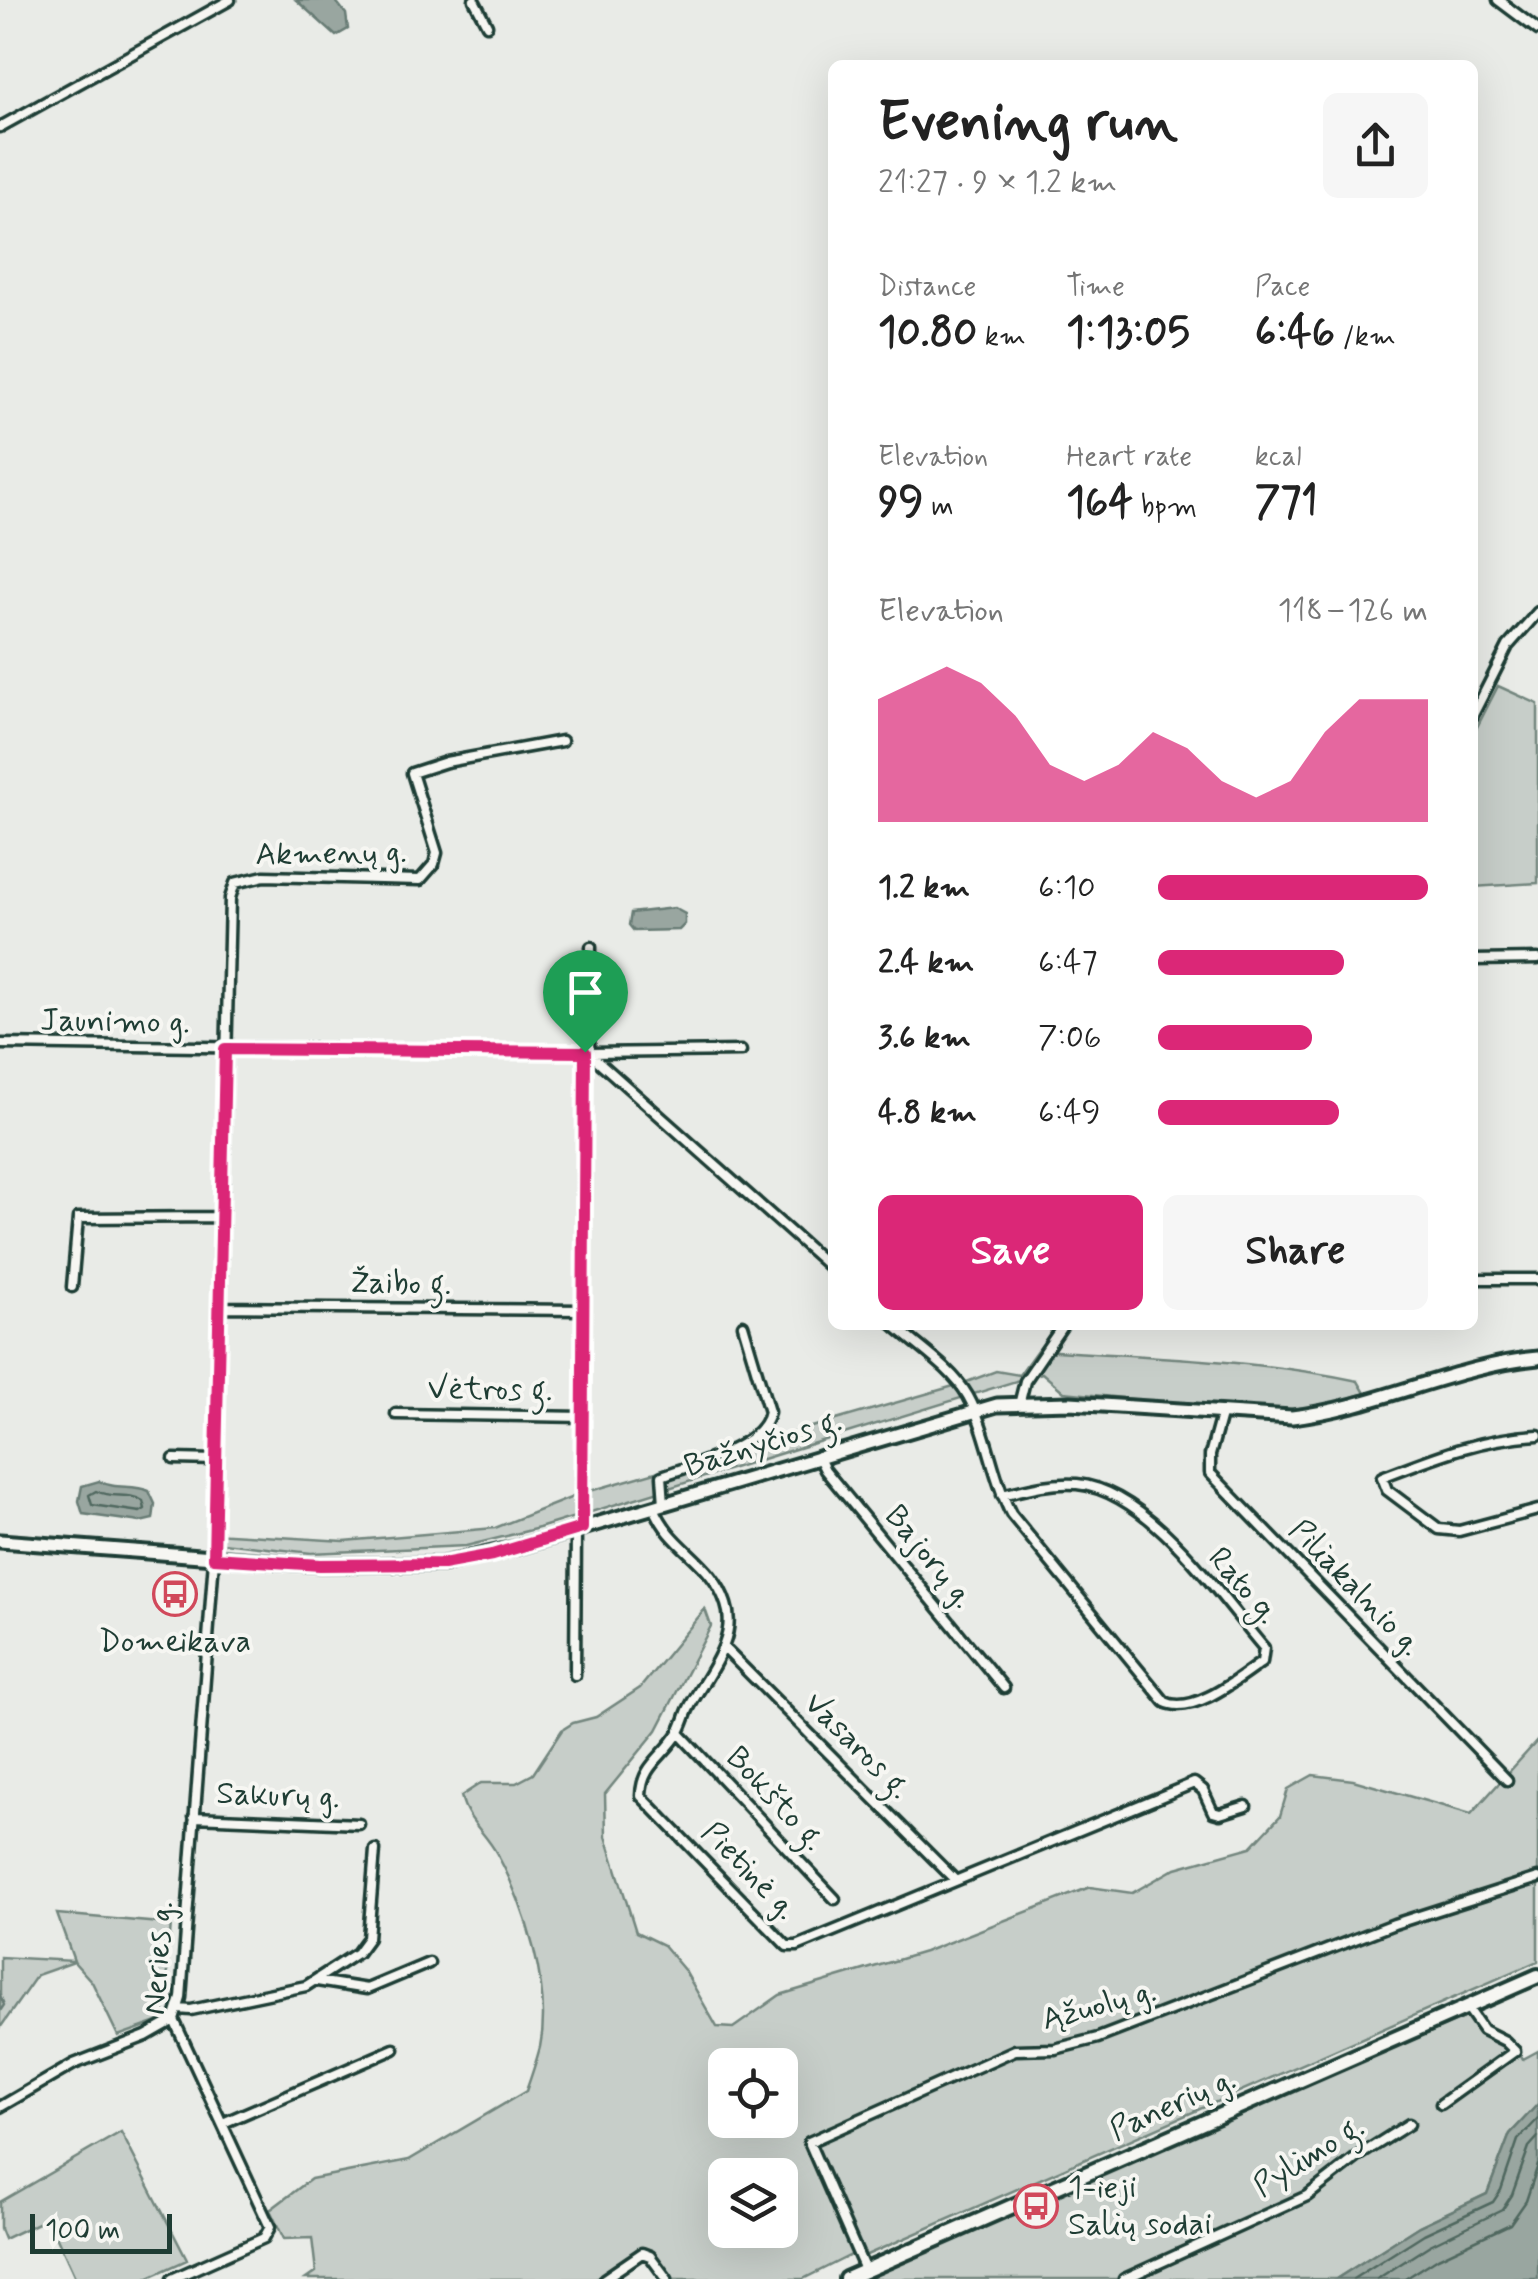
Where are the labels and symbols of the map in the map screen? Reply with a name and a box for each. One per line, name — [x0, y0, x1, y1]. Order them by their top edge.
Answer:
street label: Akmenų g. — [255, 832, 407, 876]
pin — [543, 950, 628, 1053]
street label: Jaunimo g. — [40, 1000, 190, 1044]
street label: Žaibo g. — [350, 1262, 452, 1309]
street label: Vėtros g. — [427, 1368, 553, 1415]
street label: Bažnyčios g. — [679, 1400, 848, 1491]
street label: Bajorų g. — [874, 1497, 984, 1617]
street label: Piliakalnio g. — [1279, 1510, 1431, 1666]
street label: Rato g. — [1196, 1539, 1288, 1635]
bus stop icon: Domeikava — [152, 1571, 198, 1617]
place label: Domeikava — [99, 1621, 251, 1663]
street label: Vasaros g. — [792, 1683, 920, 1811]
street label: Bokšto g. — [714, 1738, 834, 1862]
street label: Sakurų g. — [215, 1773, 341, 1819]
street label: Pietinė g. — [692, 1813, 806, 1929]
street label: Neries g. — [134, 1900, 184, 2016]
street label: Ąžuolų g. — [1037, 1971, 1161, 2041]
street label: Panerių g. — [1103, 2059, 1243, 2151]
street label: Pylimo g. — [1245, 2106, 1374, 2210]
place label: 1-ieji Salių sodai — [1068, 2167, 1212, 2246]
bus stop icon: 1-ieji Salių sodai — [1013, 2183, 1059, 2229]
scale bar — [30, 2209, 172, 2254]

